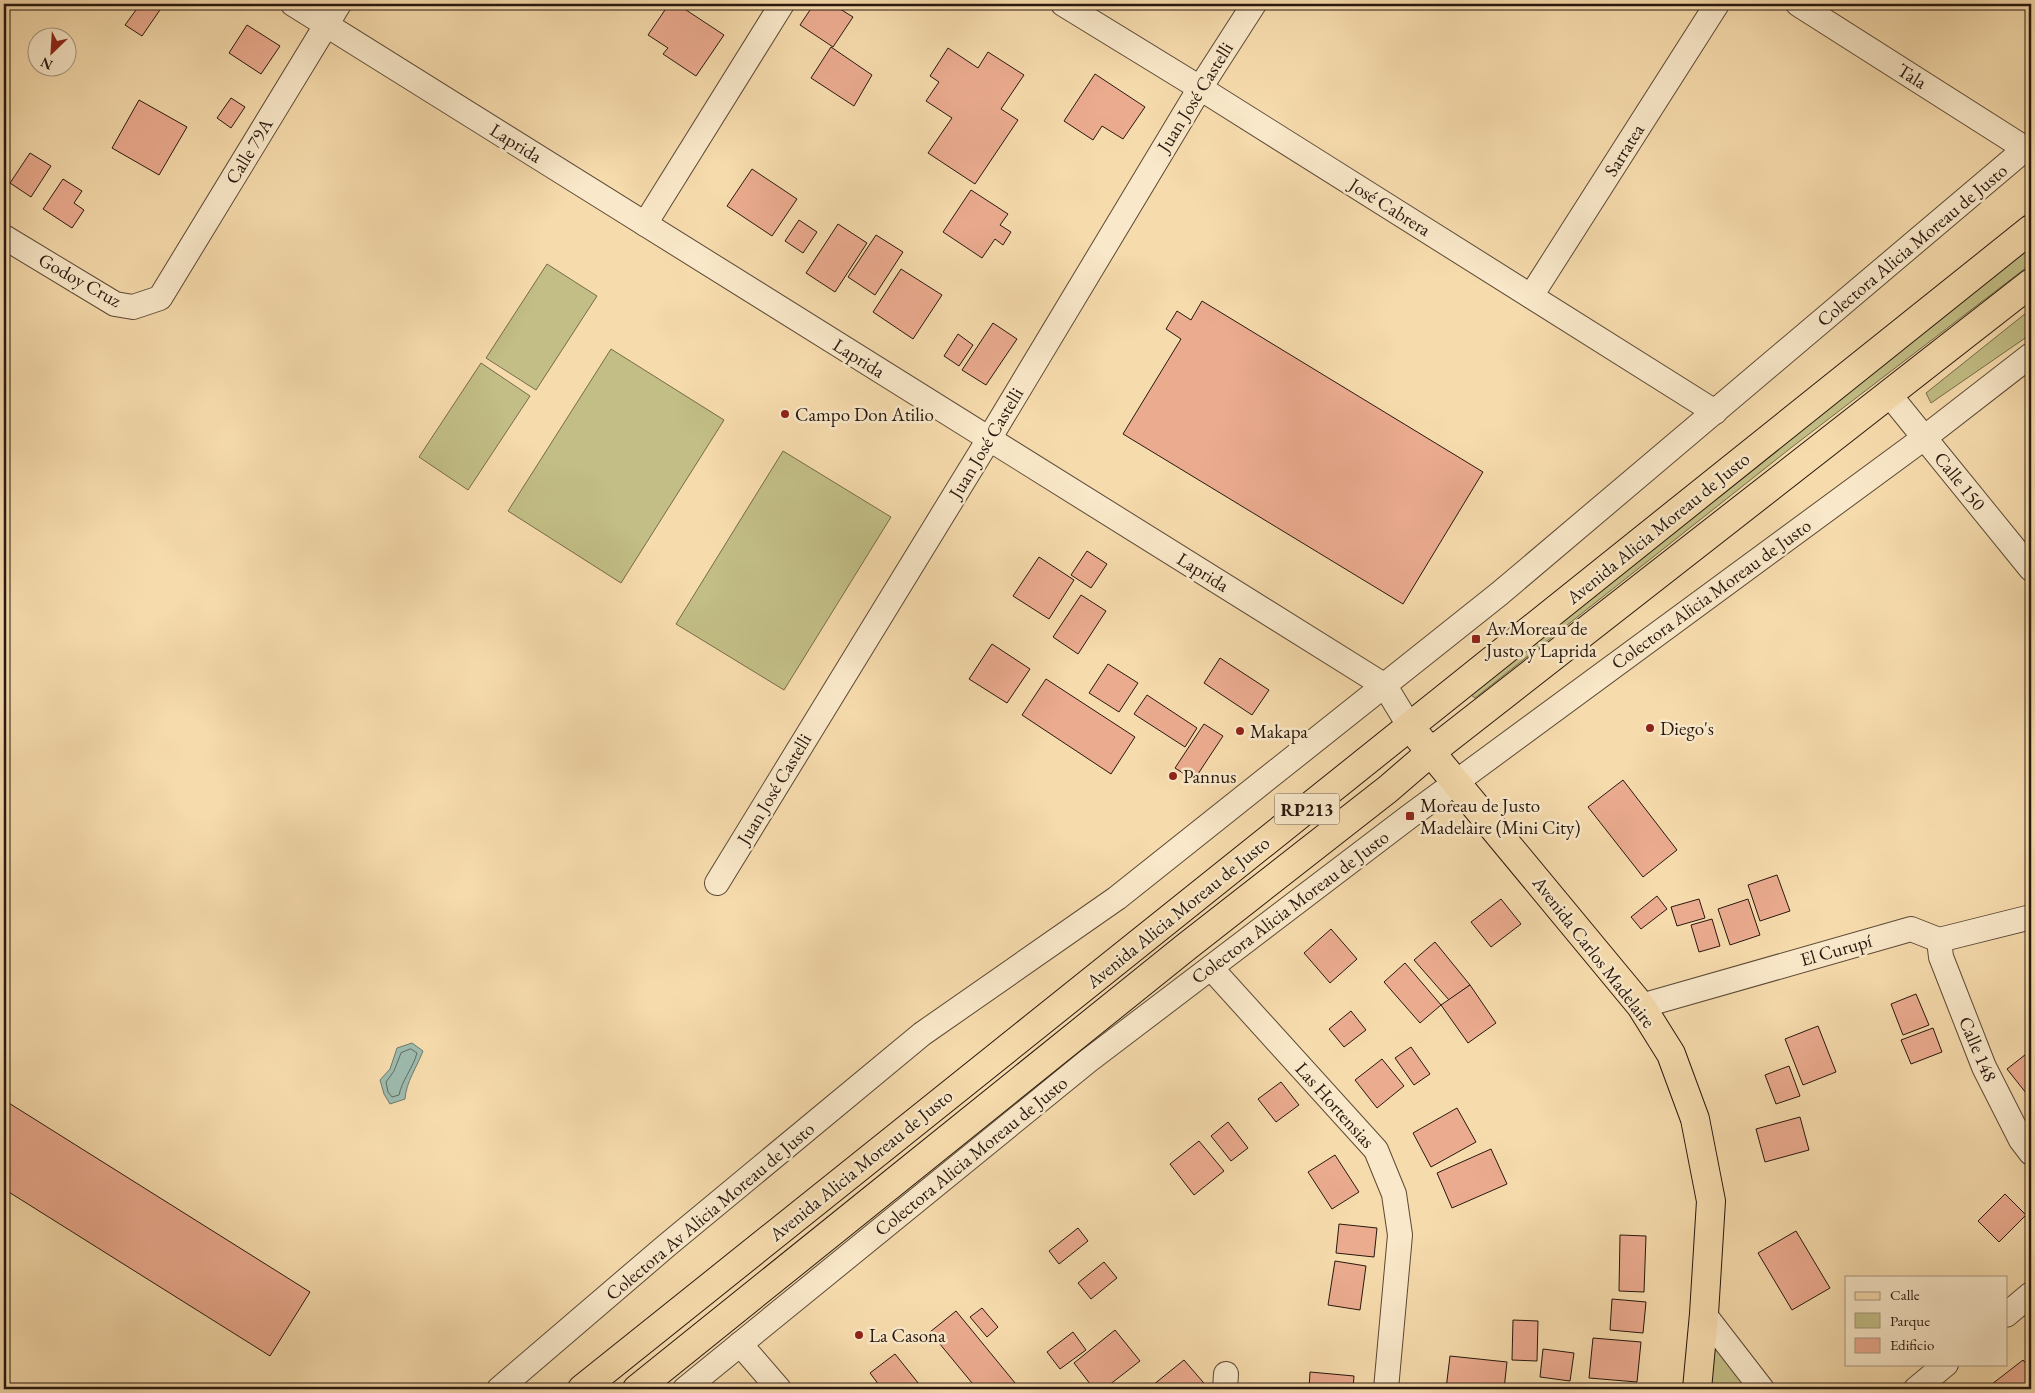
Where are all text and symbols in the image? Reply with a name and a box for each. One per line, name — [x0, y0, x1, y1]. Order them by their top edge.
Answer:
north arrow — [28, 28, 78, 78]
street label: Juan José Castelli — [1150, 37, 1239, 159]
text: N — [37, 53, 55, 74]
street label: Tala — [1892, 57, 1932, 95]
street label: Calle 79A — [220, 113, 279, 189]
street label: Laprida — [485, 117, 547, 169]
street label: Sarratea — [1598, 119, 1650, 181]
street label: Colectora Alicia Moreau de Justo — [1811, 158, 2013, 332]
street label: José Cabrera — [1343, 171, 1436, 242]
street label: Godoy Cruz — [34, 247, 127, 313]
street label: Laprida — [828, 332, 890, 384]
street label: Juan José Castelli — [942, 383, 1029, 505]
place label: Campo Don Atilio — [795, 402, 934, 427]
marker: Campo Don Atilio — [779, 408, 791, 420]
street label: Avenida Alicia Moreau de Justo — [1560, 446, 1755, 610]
street label: Calle 150 — [1929, 446, 1991, 516]
street label: Colectora Alicia Moreau de Justo — [1606, 513, 1816, 675]
street label: Laprida — [1172, 546, 1234, 598]
place label: Av.Moreau de Justo y Laprida — [1484, 616, 1597, 663]
marker: Av.Moreau de Justo y Laprida — [1470, 633, 1482, 645]
place label: Diego's — [1660, 716, 1714, 741]
place label: Makapa — [1250, 719, 1308, 744]
marker: Diego's — [1644, 722, 1656, 734]
marker: Makapa — [1234, 725, 1246, 737]
street label: Juan José Castelli — [730, 729, 817, 851]
place label: Pannus — [1183, 764, 1236, 789]
marker: Pannus — [1167, 770, 1179, 782]
place label: Moreau de Justo Madelaire (Mini City) — [1420, 793, 1580, 840]
road number: RP213 — [1274, 794, 1340, 824]
marker: Moreau de Justo Madelaire (Mini City) — [1404, 810, 1416, 822]
street label: Colectora Alicia Moreau de Justo — [1186, 824, 1394, 990]
street label: Avenida Alicia Moreau de Justo — [1080, 830, 1275, 994]
street label: Avenida Carlos Madelaire — [1526, 870, 1661, 1033]
street label: El Curupí — [1797, 928, 1875, 972]
street label: Calle 148 — [1953, 1012, 2003, 1086]
street label: Las Hortensias — [1290, 1057, 1380, 1153]
street label: Colectora Alicia Moreau de Justo — [869, 1070, 1073, 1242]
street label: Avenida Alicia Moreau de Justo — [763, 1083, 958, 1247]
street label: Colectora Av Alicia Moreau de Justo — [600, 1116, 820, 1306]
legend — [1845, 1276, 2008, 1366]
text: Calle — [1890, 1285, 1920, 1304]
text: Parque — [1890, 1311, 1930, 1330]
place label: La Casona — [869, 1323, 946, 1348]
marker: La Casona — [853, 1329, 865, 1341]
text: Edificio — [1890, 1335, 1934, 1354]

